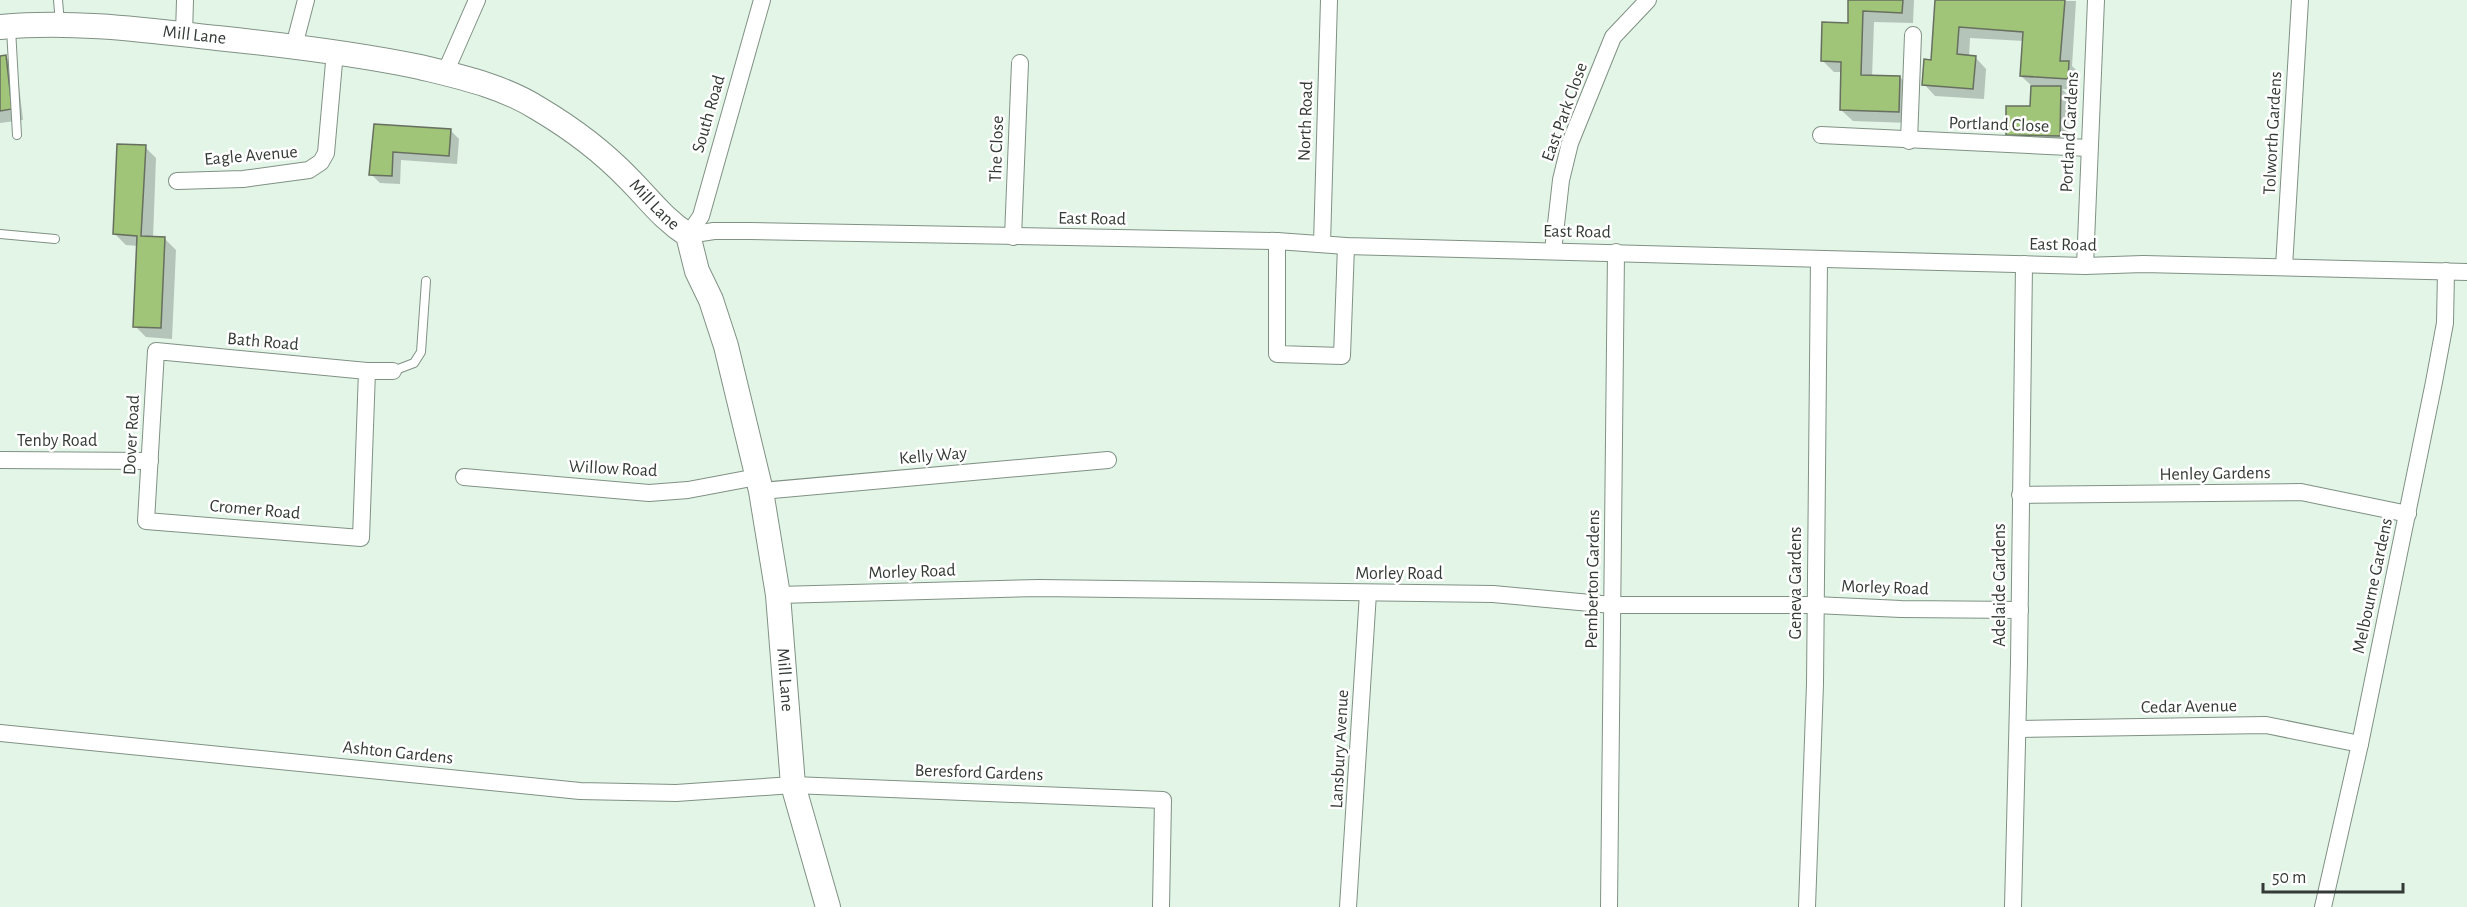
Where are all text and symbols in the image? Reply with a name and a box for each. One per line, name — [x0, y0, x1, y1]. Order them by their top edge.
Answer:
street label: Mill Lane — [162, 23, 227, 48]
street label: East Park Close — [1539, 60, 1591, 164]
street label: Portland Gardens — [2058, 71, 2082, 193]
street label: Tolworth Gardens — [2261, 71, 2285, 195]
street label: South Road — [689, 73, 729, 155]
street label: North Road — [1296, 81, 1316, 161]
street label: Portland Close — [1948, 114, 2050, 136]
street label: The Close — [987, 115, 1007, 183]
street label: Eagle Avenue — [204, 143, 298, 169]
street label: Mill Lane — [626, 176, 682, 234]
street label: East Road — [1058, 209, 1126, 229]
street label: East Road — [1543, 222, 1611, 242]
street label: East Road — [2029, 235, 2097, 255]
street label: Bath Road — [226, 330, 300, 354]
street label: Dover Road — [121, 394, 143, 476]
street label: Tenby Road — [17, 432, 97, 450]
street label: Kelly Way — [898, 444, 968, 468]
street label: Willow Road — [568, 458, 658, 480]
street label: Henley Gardens — [2159, 464, 2271, 484]
street label: Cromer Road — [209, 497, 301, 523]
street label: Pemberton Gardens — [1583, 509, 1603, 649]
street label: Melbourne Gardens — [2350, 517, 2396, 655]
street label: Adelaide Gardens — [1991, 523, 2009, 647]
street label: Geneva Gardens — [1787, 526, 1805, 640]
street label: Morley Road — [868, 561, 956, 583]
street label: Morley Road — [1355, 565, 1443, 583]
street label: Morley Road — [1841, 577, 1929, 599]
street label: Mill Lane — [773, 647, 796, 712]
street label: Lansbury Avenue — [1328, 689, 1352, 809]
street label: Cedar Avenue — [2141, 697, 2237, 717]
street label: Ashton Gardens — [342, 738, 454, 768]
street label: Beresford Gardens — [914, 762, 1044, 784]
scale bar — [2263, 856, 2402, 894]
text: 50 m — [2272, 869, 2306, 887]

